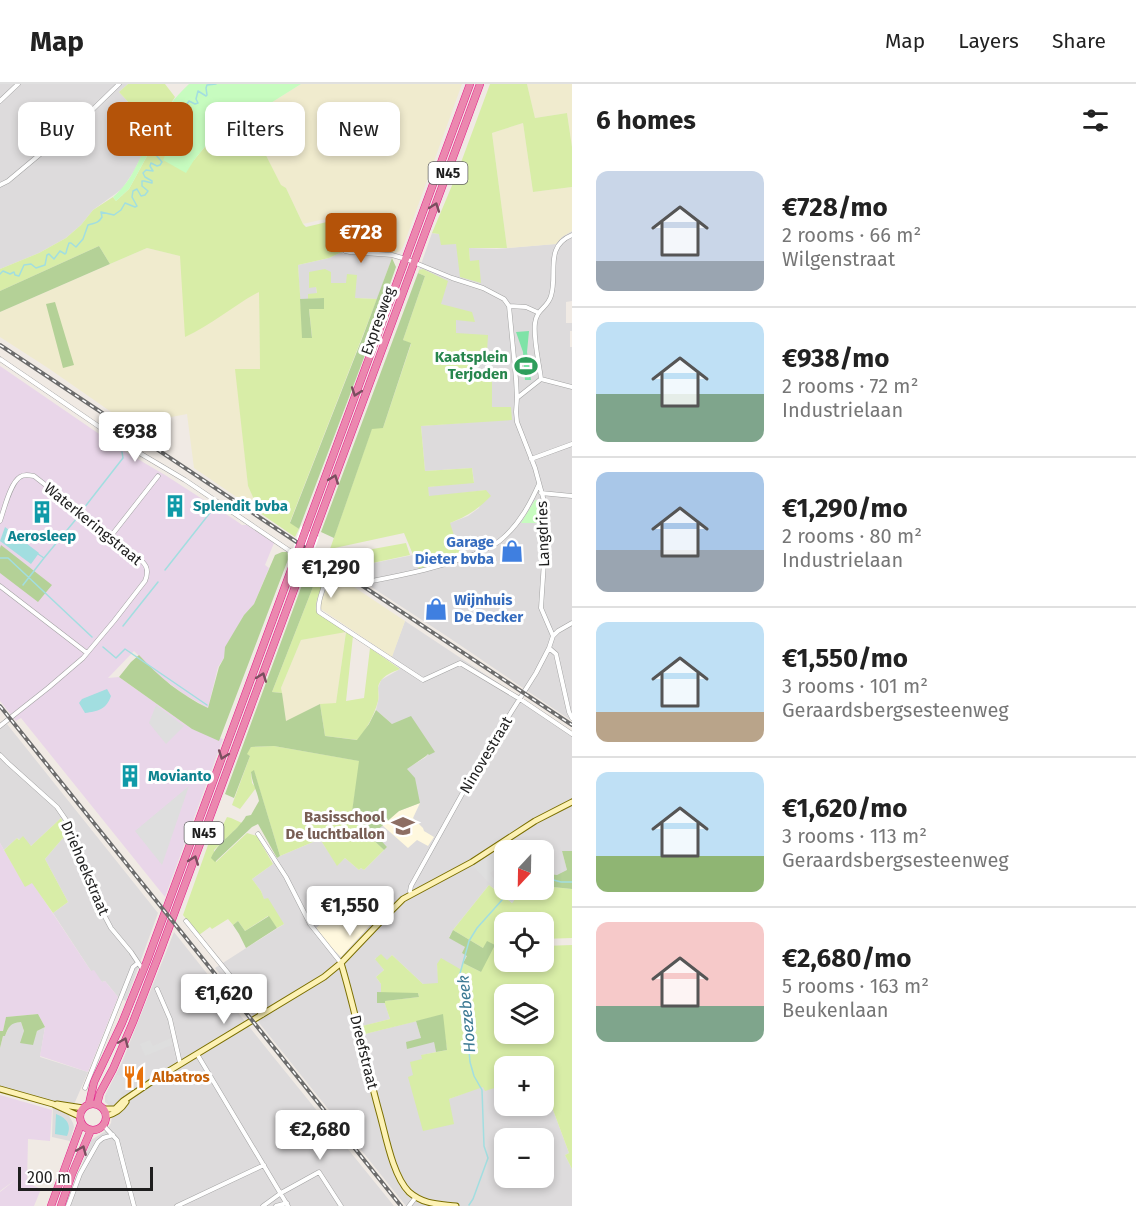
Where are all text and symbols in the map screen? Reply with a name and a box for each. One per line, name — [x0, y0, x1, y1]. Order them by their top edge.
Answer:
text: Map — [30, 25, 84, 58]
text: Map — [885, 28, 925, 54]
text: Layers — [958, 28, 1019, 54]
text: Share — [1052, 28, 1106, 54]
chip: Buy — [18, 102, 95, 156]
chip: Rent — [107, 102, 193, 156]
chip: Filters — [205, 102, 305, 156]
chip: New — [317, 102, 400, 156]
icon: filters — [1079, 104, 1112, 137]
text: 6 homes — [596, 105, 696, 136]
road number: N45 — [428, 162, 468, 184]
text: €728/mo — [782, 192, 888, 223]
icon: home — [644, 195, 716, 267]
one-way arrow — [428, 203, 440, 214]
pin: €728 — [325, 213, 397, 264]
text: €728 — [340, 220, 382, 244]
text: 2 rooms · 66 m² — [782, 223, 921, 247]
text: Wilgenstraat — [782, 247, 895, 271]
street label: Expresweg — [357, 284, 399, 358]
text: €938/mo — [782, 343, 890, 374]
icon: home — [644, 346, 716, 418]
place label: Kaatsplein Terjoden — [435, 348, 508, 383]
sports icon: Kaatsplein Terjoden — [513, 353, 539, 379]
text: 2 rooms · 72 m² — [782, 374, 918, 398]
one-way arrow — [351, 386, 363, 397]
text: Industrielaan — [782, 398, 903, 422]
pin: €938 — [99, 412, 171, 463]
text: €938 — [113, 419, 157, 443]
one-way arrow — [327, 474, 340, 485]
street label: Waterkeringstraat — [40, 479, 146, 569]
building icon: Splendit bvba — [162, 493, 188, 519]
text: €1,290/mo — [782, 493, 908, 524]
icon: home — [644, 496, 716, 568]
place label: Splendit bvba — [193, 497, 288, 515]
building icon: Aerosleep — [29, 499, 55, 525]
street label: Langdries — [533, 501, 553, 567]
text: 2 rooms · 80 m² — [782, 524, 922, 548]
place label: Aerosleep — [7, 527, 76, 545]
place label: Garage Dieter bvba — [415, 533, 494, 568]
shop icon: Garage Dieter bvba — [499, 538, 525, 564]
pin: €1,290 — [282, 548, 380, 599]
text: Industrielaan — [782, 548, 903, 572]
text: €1,290 — [302, 555, 360, 579]
place label: Wijnhuis De Decker — [454, 591, 524, 626]
shop icon: Wijnhuis De Decker — [423, 596, 449, 622]
text: €1,550/mo — [782, 643, 908, 674]
icon: home — [644, 646, 716, 718]
one-way arrow — [254, 672, 267, 683]
text: 3 rooms · 101 m² — [782, 674, 928, 698]
text: Geraardsbergsesteenweg — [782, 698, 1009, 722]
street label: Ninovestraat — [456, 713, 516, 797]
one-way arrow — [218, 749, 230, 760]
building icon: Movianto — [117, 763, 143, 789]
place label: Movianto — [148, 767, 212, 785]
text: €1,620/mo — [782, 793, 907, 824]
icon: home — [644, 796, 716, 868]
place label: Basisschool De luchtballon — [286, 808, 386, 843]
school or university icon: Basisschool De luchtballon — [390, 813, 416, 839]
street label: Driehoekstraat — [57, 818, 113, 918]
road number: N45 — [184, 822, 224, 844]
text: 3 rooms · 113 m² — [782, 824, 927, 848]
north arrow — [494, 840, 554, 900]
map controls — [494, 840, 554, 1188]
text: Geraardsbergsesteenweg — [782, 848, 1009, 872]
one-way arrow — [186, 855, 199, 866]
pin: €1,550 — [301, 886, 399, 937]
text: €1,550 — [321, 893, 379, 917]
button: locate — [494, 912, 554, 972]
text: €2,680/mo — [782, 943, 911, 974]
icon: home — [644, 946, 716, 1018]
pin: €1,620 — [175, 974, 273, 1025]
water label: Hoezebeek — [454, 974, 479, 1054]
text: 5 rooms · 163 m² — [782, 974, 929, 998]
text: €1,620 — [195, 981, 253, 1005]
button: layers — [494, 984, 554, 1044]
text: Beukenlaan — [782, 998, 889, 1022]
street label: Dreefstraat — [346, 1013, 382, 1091]
one-way arrow — [117, 1037, 129, 1048]
button: + — [494, 1056, 554, 1116]
restaurant icon: Albatros — [121, 1064, 147, 1090]
place label: Albatros — [151, 1068, 210, 1086]
pin: €2,680 — [271, 1110, 369, 1161]
text: €2,680 — [289, 1117, 351, 1141]
button: − — [494, 1128, 554, 1188]
one-way arrow — [75, 1146, 87, 1157]
scale bar — [18, 1164, 153, 1192]
text: 200 m — [27, 1168, 71, 1187]

